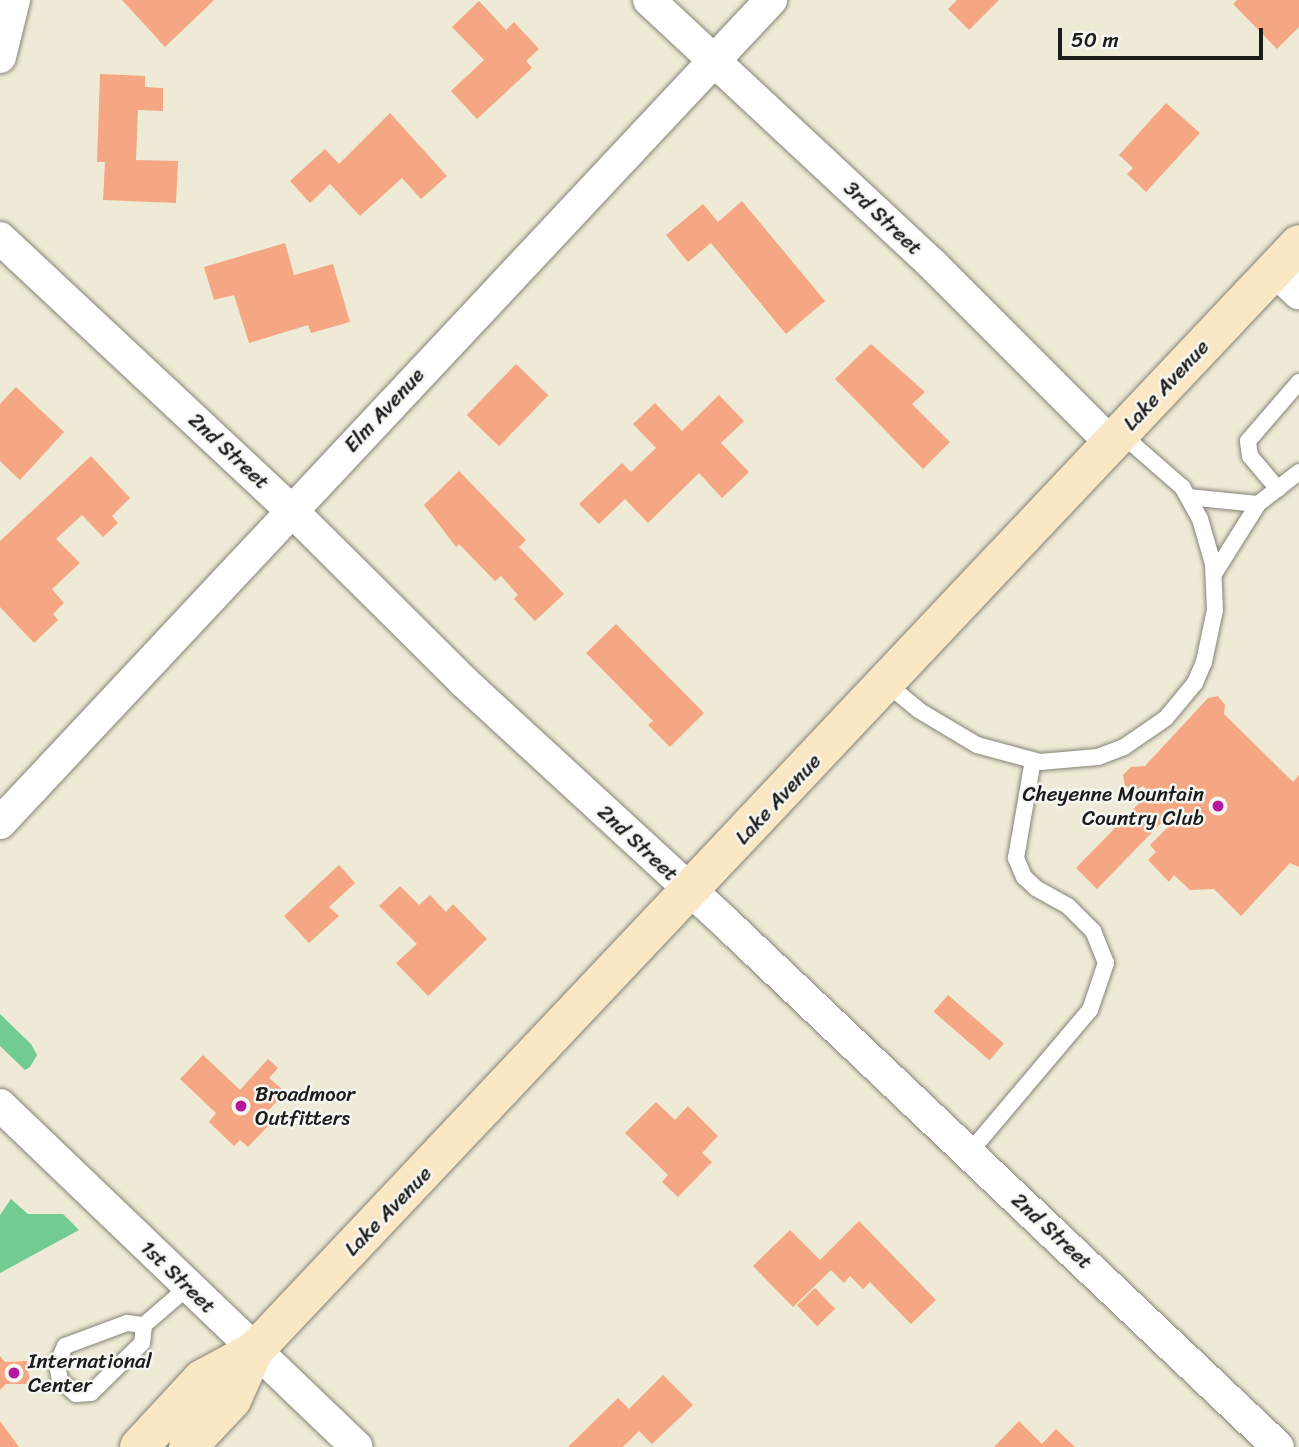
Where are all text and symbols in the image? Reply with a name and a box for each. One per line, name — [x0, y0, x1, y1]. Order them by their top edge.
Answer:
scale bar — [1061, 14, 1266, 58]
text: 50 m — [1071, 21, 1119, 59]
street label: 3rd Street — [839, 175, 927, 261]
street label: Lake Avenue — [1118, 334, 1214, 436]
street label: Elm Avenue — [339, 363, 429, 457]
street label: 2nd Street — [183, 407, 275, 495]
street label: Lake Avenue — [730, 748, 826, 850]
place label: Cheyenne Mountain Country Club — [1022, 781, 1204, 831]
marker: Cheyenne Mountain Country Club — [1210, 798, 1226, 814]
street label: 2nd Street — [592, 799, 684, 887]
place label: Broadmoor Outfitters — [255, 1081, 355, 1131]
marker: Broadmoor Outfitters — [233, 1098, 249, 1114]
street label: Lake Avenue — [339, 1161, 437, 1261]
street label: 2nd Street — [1006, 1187, 1098, 1275]
street label: 1st Street — [135, 1235, 221, 1319]
place label: International Center — [28, 1348, 152, 1398]
marker: International Center — [6, 1365, 22, 1381]

